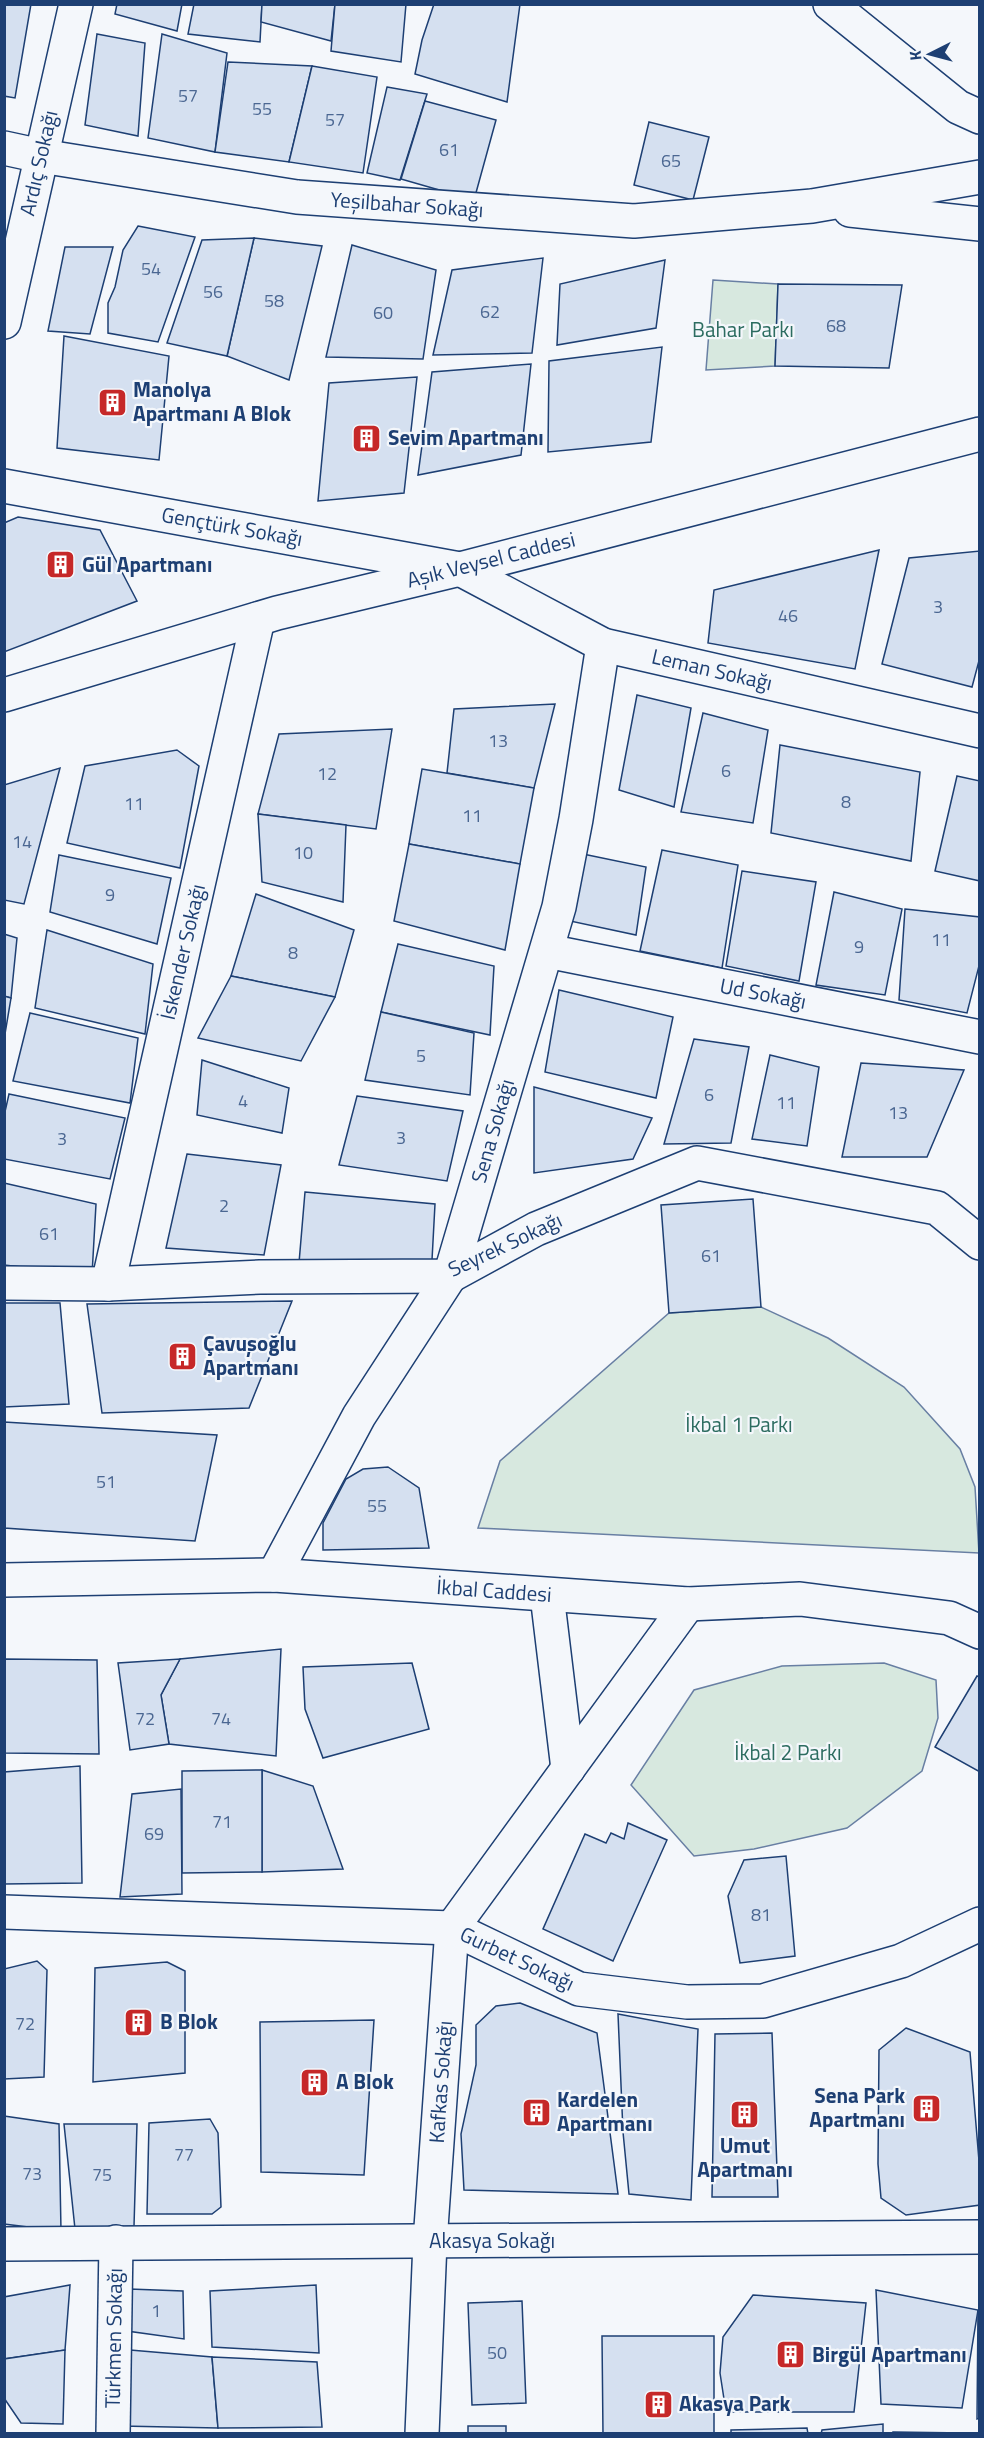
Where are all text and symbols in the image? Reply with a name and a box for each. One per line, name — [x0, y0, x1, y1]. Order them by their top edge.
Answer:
north arrow — [900, 24, 960, 84]
text: K — [903, 49, 928, 62]
house number: 57 — [178, 82, 198, 109]
house number: 55 — [252, 95, 272, 122]
house number: 57 — [325, 106, 345, 133]
street label: Ardıç Sokağı — [10, 107, 66, 219]
house number: 61 — [439, 136, 459, 163]
house number: 65 — [661, 147, 681, 174]
street label: Yeşilbahar Sokağı — [329, 183, 485, 225]
house number: 54 — [141, 255, 161, 282]
house number: 56 — [203, 278, 223, 305]
house number: 58 — [264, 287, 284, 314]
house number: 62 — [480, 298, 500, 325]
house number: 60 — [373, 299, 393, 326]
house number: 68 — [826, 312, 846, 339]
park label: Bahar Parkı — [692, 313, 794, 345]
place label: Manolya Apartmanı A Blok — [133, 373, 291, 429]
building icon: Manolya Apartmanı A Blok — [96, 386, 128, 418]
place label: Sevim Apartmanı — [388, 421, 544, 453]
building icon: Sevim Apartmanı — [351, 422, 383, 454]
street label: Gençtürk Sokağı — [159, 498, 305, 554]
street label: Aşık Veysel Caddesi — [403, 523, 578, 595]
place label: Gül Apartmanı — [82, 548, 212, 580]
building icon: Gül Apartmanı — [45, 549, 77, 581]
house number: 3 — [933, 593, 943, 620]
house number: 46 — [778, 602, 798, 629]
street label: Leman Sokağı — [649, 640, 776, 698]
house number: 13 — [488, 727, 508, 754]
house number: 6 — [721, 757, 731, 784]
house number: 12 — [317, 760, 337, 787]
house number: 8 — [841, 788, 851, 815]
house number: 11 — [124, 790, 144, 817]
house number: 11 — [462, 802, 482, 829]
house number: 14 — [12, 828, 32, 855]
house number: 10 — [293, 839, 313, 866]
house number: 9 — [105, 881, 115, 908]
street label: İskender Sokağı — [151, 881, 213, 1023]
house number: 11 — [931, 926, 951, 953]
house number: 9 — [854, 933, 864, 960]
house number: 8 — [288, 939, 298, 966]
street label: Ud Sokağı — [717, 969, 809, 1017]
house number: 5 — [416, 1042, 426, 1069]
street label: Sena Sokağı — [462, 1075, 522, 1186]
house number: 6 — [704, 1081, 714, 1108]
house number: 4 — [238, 1087, 248, 1114]
house number: 11 — [776, 1089, 796, 1116]
house number: 13 — [888, 1099, 908, 1126]
house number: 3 — [396, 1124, 406, 1151]
house number: 3 — [57, 1125, 67, 1152]
house number: 2 — [219, 1192, 229, 1219]
street label: Seyrek Sokağı — [442, 1204, 567, 1285]
house number: 61 — [39, 1220, 59, 1247]
house number: 61 — [701, 1242, 721, 1269]
place label: Çavuşoğlu Apartmanı — [203, 1327, 299, 1383]
building icon: Çavuşoğlu Apartmanı — [166, 1340, 198, 1372]
park label: İkbal 1 Parkı — [685, 1408, 793, 1440]
house number: 51 — [96, 1468, 116, 1495]
house number: 55 — [367, 1492, 387, 1519]
street label: İkbal Caddesi — [435, 1570, 553, 1610]
house number: 72 — [135, 1705, 155, 1732]
house number: 74 — [211, 1705, 231, 1732]
park label: İkbal 2 Parkı — [734, 1736, 842, 1768]
house number: 71 — [212, 1808, 232, 1835]
house number: 69 — [144, 1820, 164, 1847]
house number: 81 — [751, 1901, 771, 1928]
street label: Gurbet Sokağı — [455, 1918, 580, 1999]
place label: B Blok — [160, 2005, 218, 2037]
building icon: B Blok — [123, 2006, 155, 2038]
house number: 72 — [15, 2010, 35, 2037]
street label: Kafkas Sokağı — [420, 2020, 460, 2144]
place label: A Blok — [336, 2065, 394, 2097]
building icon: A Blok — [299, 2066, 331, 2098]
place label: Sena Park Apartmanı — [809, 2079, 905, 2135]
place label: Kardelen Apartmanı — [557, 2083, 653, 2139]
building icon: Sena Park Apartmanı — [910, 2092, 942, 2124]
building icon: Kardelen Apartmanı — [520, 2096, 552, 2128]
building icon: Umut Apartmanı — [729, 2099, 761, 2131]
place label: Umut Apartmanı — [697, 2129, 793, 2185]
house number: 77 — [174, 2141, 194, 2168]
house number: 73 — [22, 2160, 42, 2187]
house number: 75 — [92, 2161, 112, 2188]
street label: Akasya Sokağı — [429, 2224, 555, 2256]
street label: Türkmen Sokağı — [96, 2268, 130, 2408]
house number: 1 — [151, 2297, 161, 2324]
place label: Birgül Apartmanı — [812, 2338, 967, 2370]
house number: 50 — [487, 2339, 507, 2366]
building icon: Birgül Apartmanı — [775, 2339, 807, 2371]
place label: Akasya Park — [679, 2387, 790, 2419]
building icon: Akasya Park — [642, 2388, 674, 2420]

